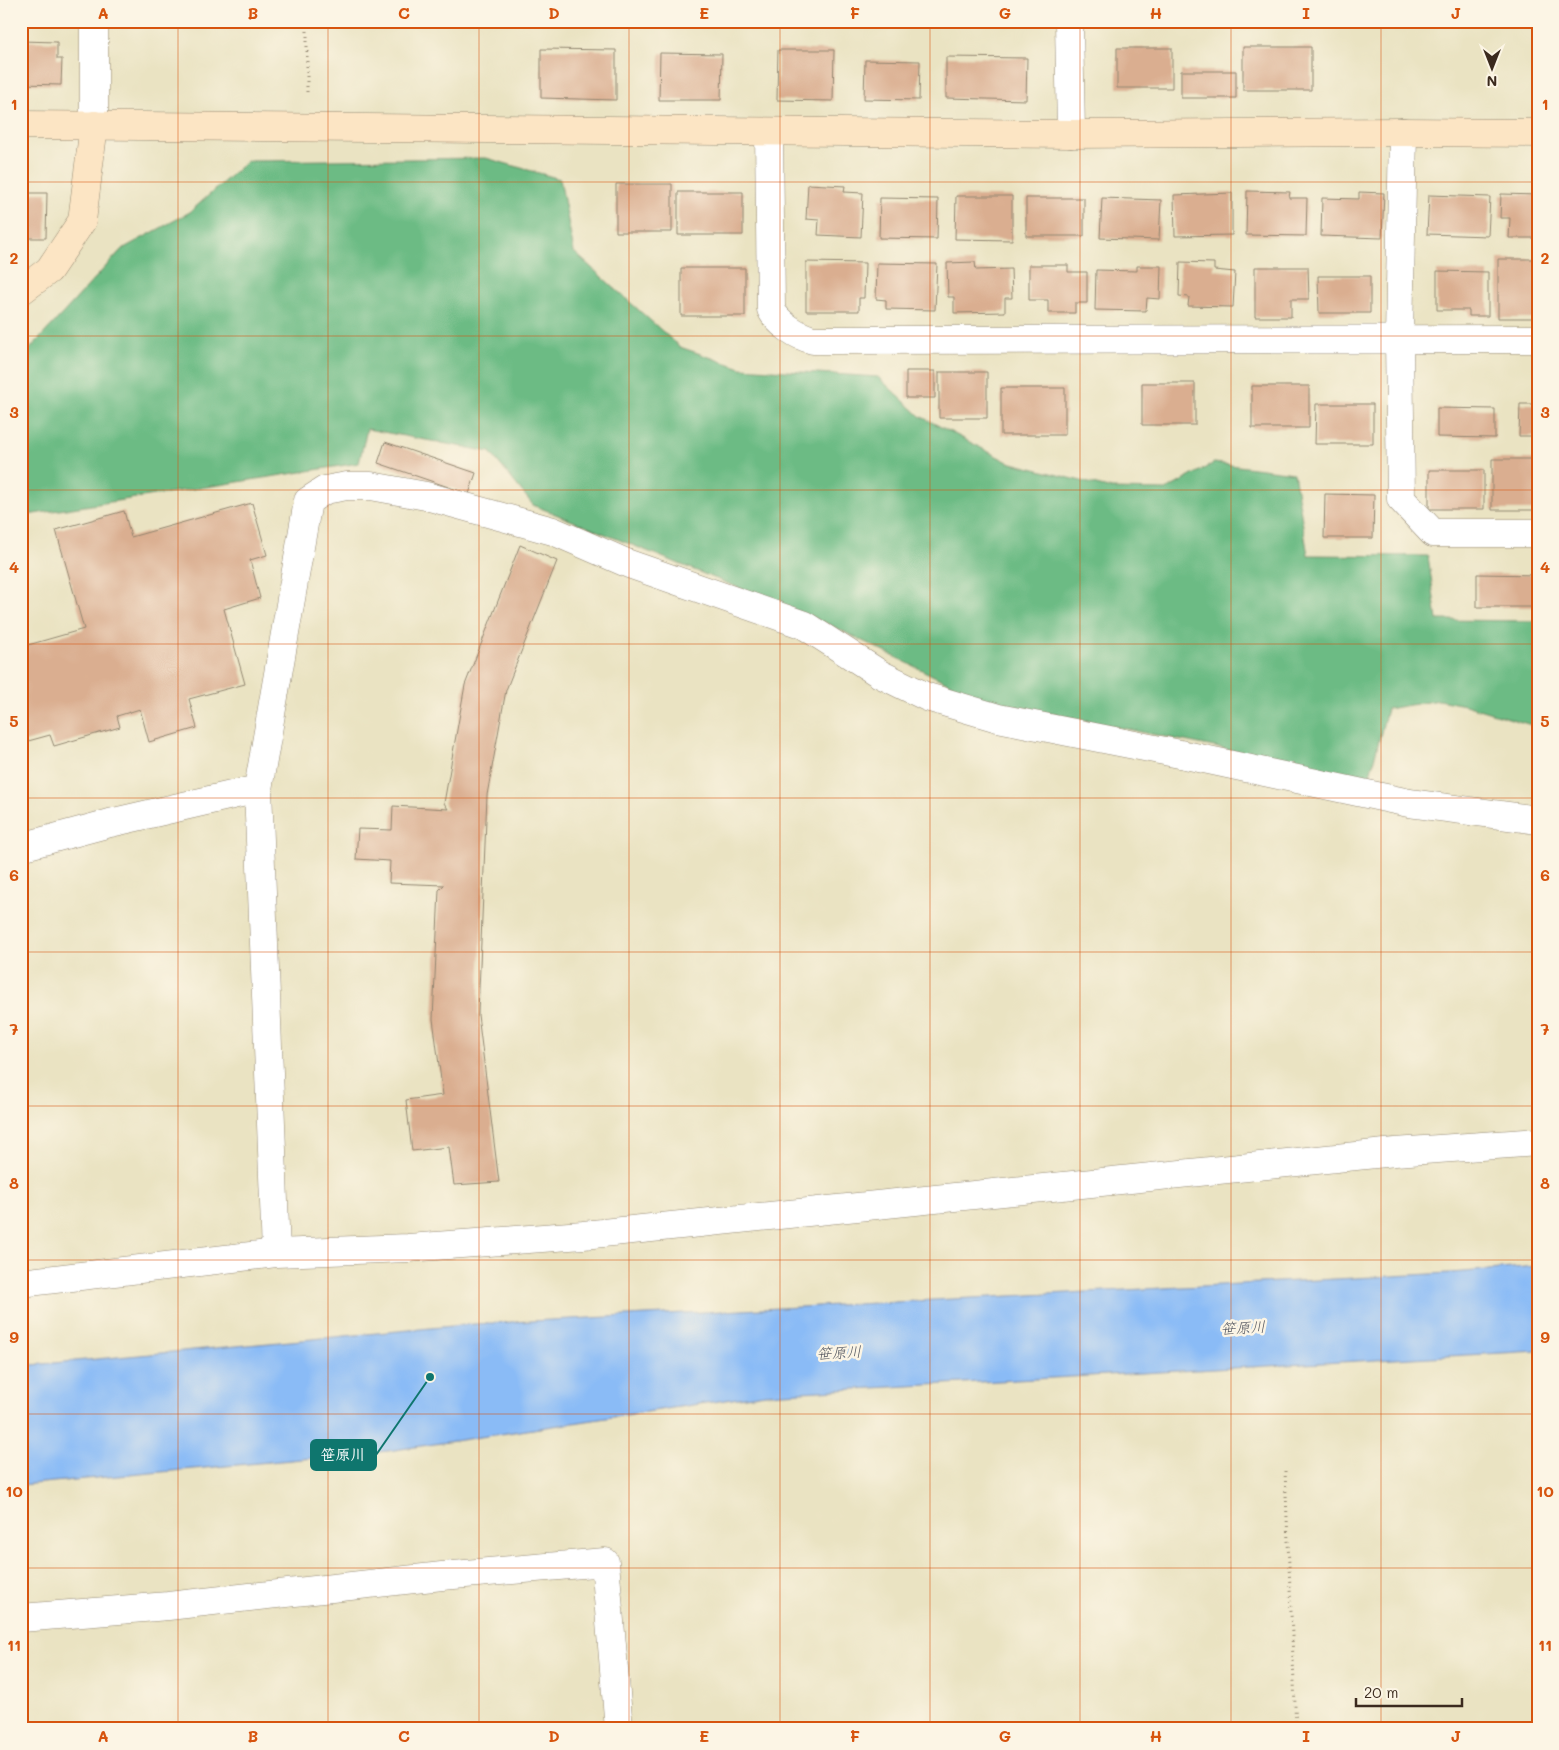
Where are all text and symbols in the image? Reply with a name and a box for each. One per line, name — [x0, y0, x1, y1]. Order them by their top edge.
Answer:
text: A — [97, 2, 109, 23]
text: B — [248, 2, 258, 23]
text: C — [398, 2, 410, 23]
text: D — [548, 2, 560, 23]
text: E — [699, 2, 709, 23]
text: F — [850, 2, 860, 23]
text: G — [999, 2, 1011, 23]
text: H — [1150, 2, 1162, 23]
text: I — [1302, 2, 1310, 23]
text: J — [1451, 2, 1461, 23]
north arrow — [1466, 42, 1516, 92]
text: N — [1487, 72, 1497, 91]
text: 1 — [10, 93, 18, 114]
text: 1 — [1541, 93, 1549, 114]
text: 2 — [10, 247, 19, 268]
text: 2 — [1541, 247, 1550, 268]
text: 3 — [9, 401, 19, 422]
text: 3 — [1540, 401, 1550, 422]
text: 4 — [9, 556, 19, 577]
text: 4 — [1540, 556, 1550, 577]
text: 5 — [9, 710, 19, 731]
text: 5 — [1540, 710, 1550, 731]
text: 6 — [9, 864, 19, 885]
text: 6 — [1540, 864, 1550, 885]
text: 7 — [10, 1018, 19, 1039]
text: 7 — [1541, 1018, 1550, 1039]
text: 8 — [9, 1172, 19, 1193]
text: 8 — [1540, 1172, 1550, 1193]
water label: 笹原川 — [1220, 1316, 1266, 1338]
text: 9 — [9, 1326, 19, 1347]
text: 9 — [1540, 1326, 1550, 1347]
water label: 笹原川 — [816, 1341, 862, 1363]
callout: 笹原川 — [311, 1440, 376, 1470]
text: 笹原川 — [320, 1444, 366, 1464]
text: 10 — [5, 1480, 23, 1501]
text: 10 — [1536, 1480, 1554, 1501]
text: 11 — [7, 1634, 21, 1655]
text: 11 — [1538, 1634, 1552, 1655]
scale bar — [1356, 1675, 1463, 1707]
text: 20 m — [1364, 1682, 1398, 1702]
text: A — [97, 1725, 109, 1746]
text: B — [248, 1725, 258, 1746]
text: C — [398, 1725, 410, 1746]
text: D — [548, 1725, 560, 1746]
text: E — [699, 1725, 709, 1746]
text: F — [850, 1725, 860, 1746]
text: G — [999, 1725, 1011, 1746]
text: H — [1150, 1725, 1162, 1746]
text: I — [1302, 1725, 1310, 1746]
text: J — [1451, 1725, 1461, 1746]

